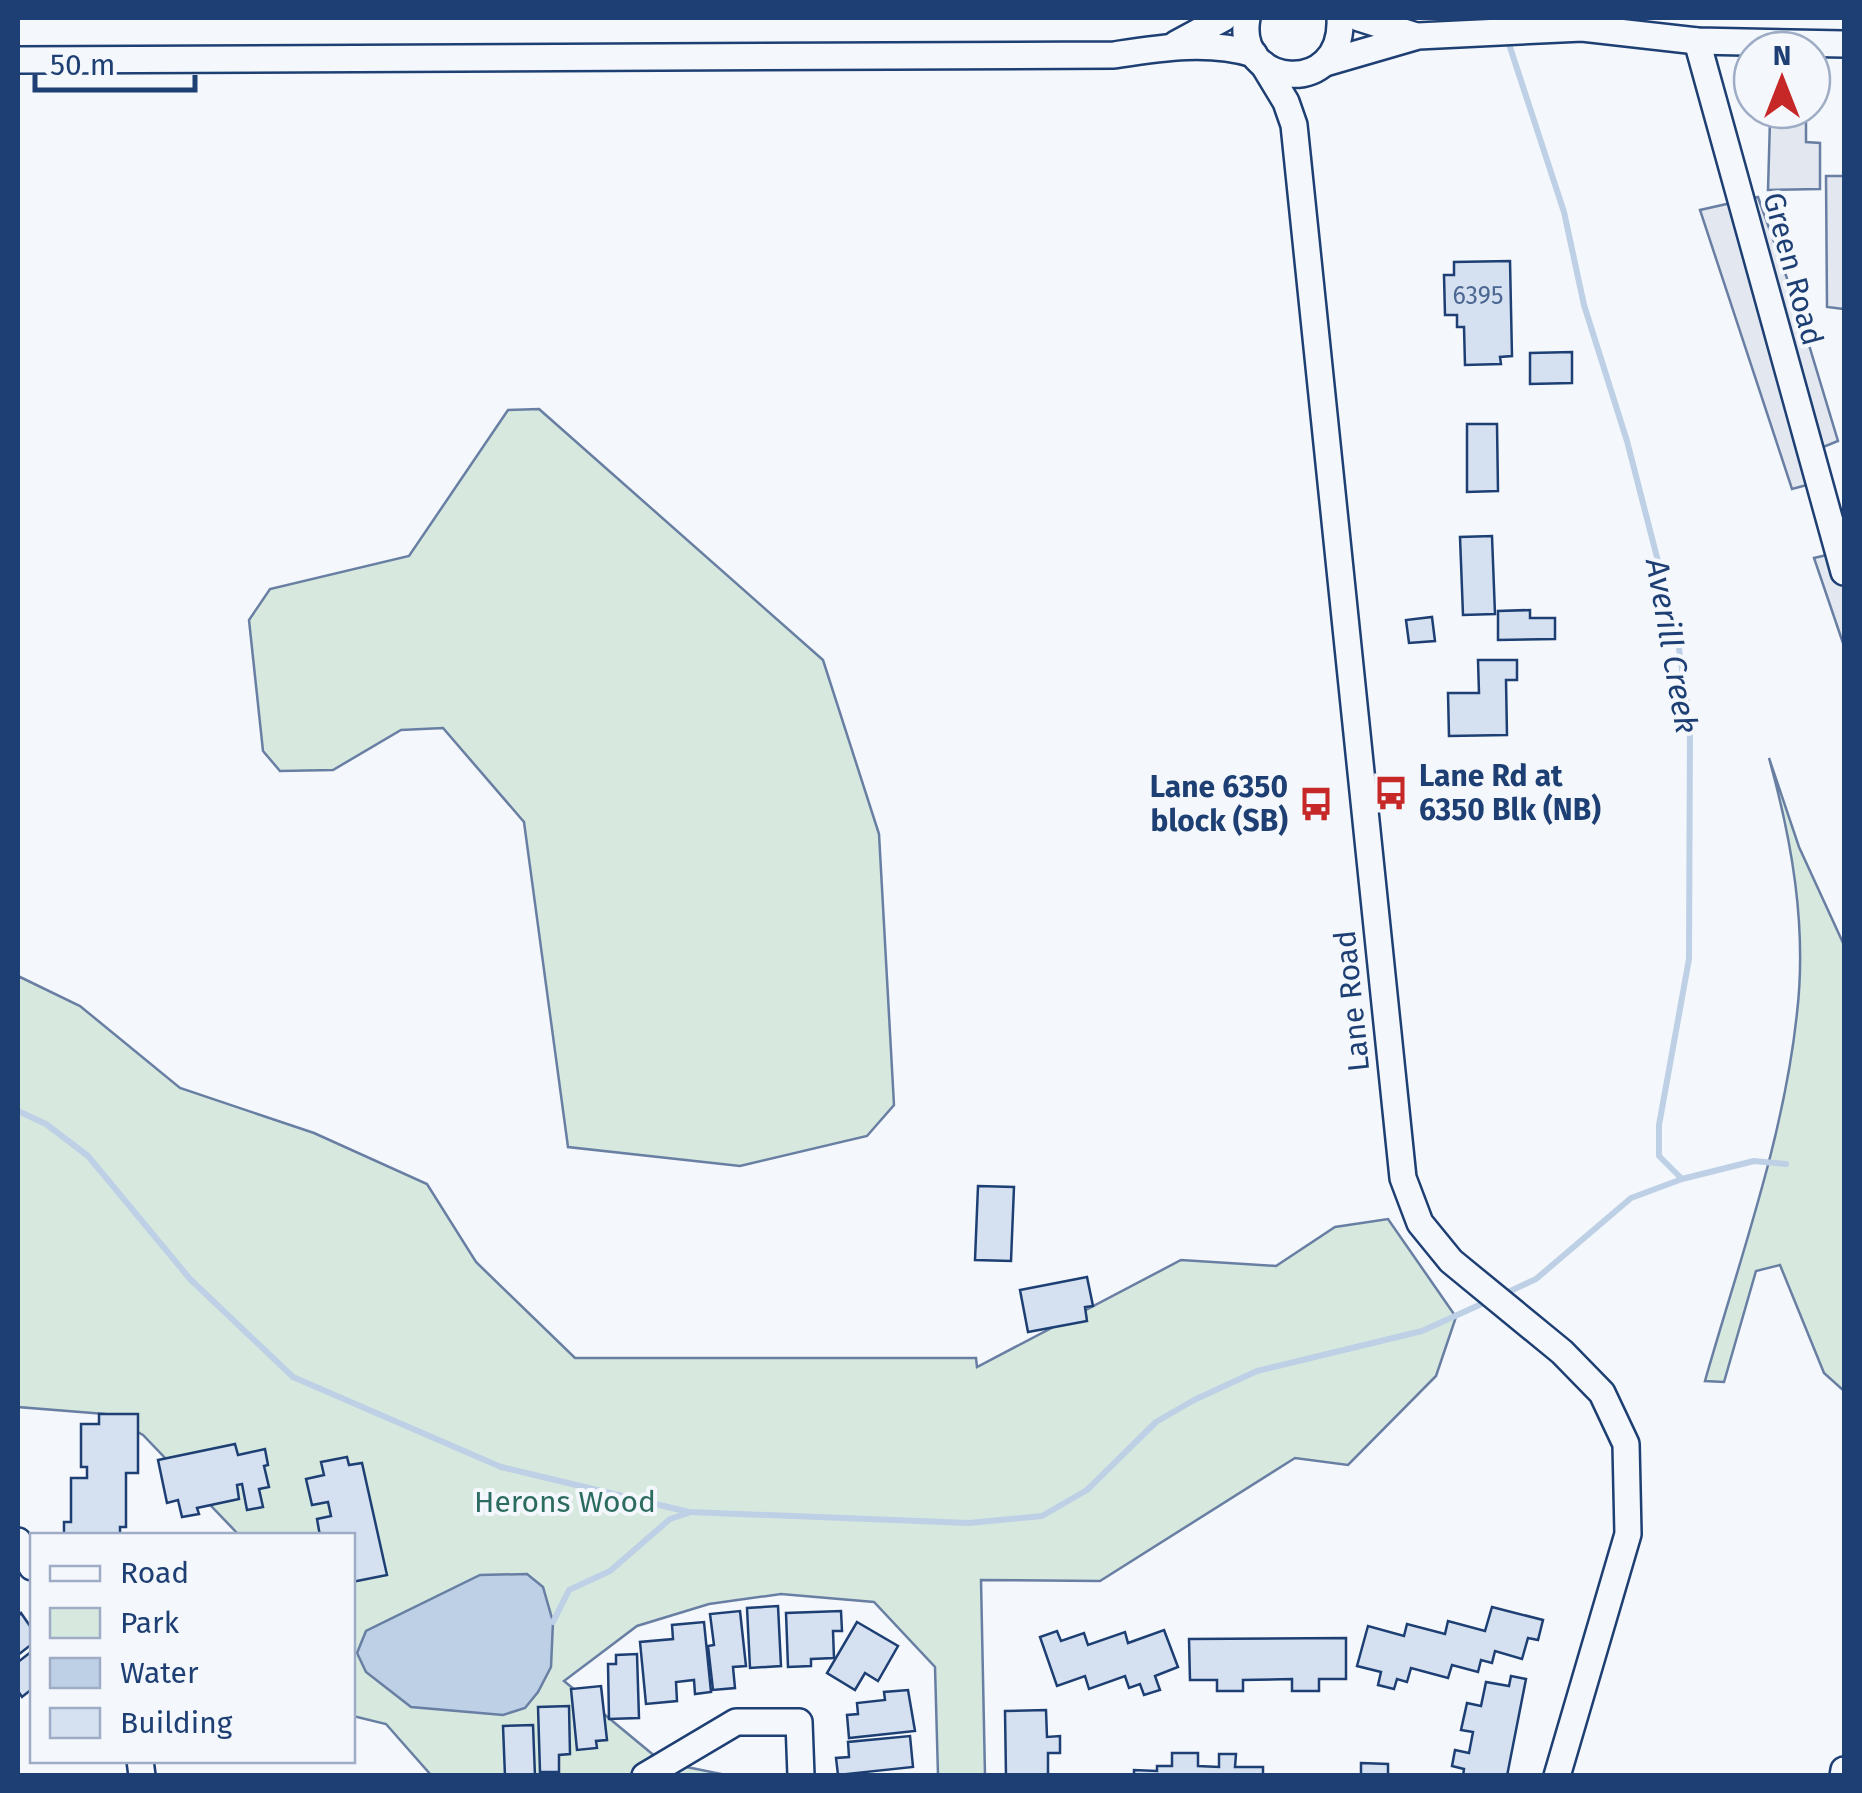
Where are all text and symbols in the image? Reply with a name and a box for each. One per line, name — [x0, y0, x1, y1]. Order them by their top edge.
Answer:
scale bar — [35, 30, 195, 92]
north arrow — [1732, 30, 1832, 130]
text: N — [1773, 39, 1791, 72]
text: 50 m — [50, 47, 115, 83]
street label: Green Road — [1755, 189, 1831, 349]
house number: 6395 — [1453, 281, 1503, 311]
water label: Averill Creek — [1638, 554, 1706, 736]
place label: Lane Rd at 6350 Blk (NB) — [1419, 758, 1601, 828]
place label: Lane 6350 block (SB) — [1150, 769, 1288, 839]
bus stop icon: Lane Rd at 6350 Blk (NB) — [1372, 774, 1410, 812]
bus stop icon: Lane 6350 block (SB) — [1297, 785, 1335, 823]
street label: Lane Road — [1327, 928, 1377, 1074]
park label: Herons Wood — [474, 1484, 656, 1520]
legend — [30, 1533, 355, 1763]
text: Road — [120, 1555, 189, 1591]
text: Park — [120, 1605, 180, 1641]
text: Water — [120, 1655, 199, 1691]
text: Building — [120, 1705, 233, 1741]

